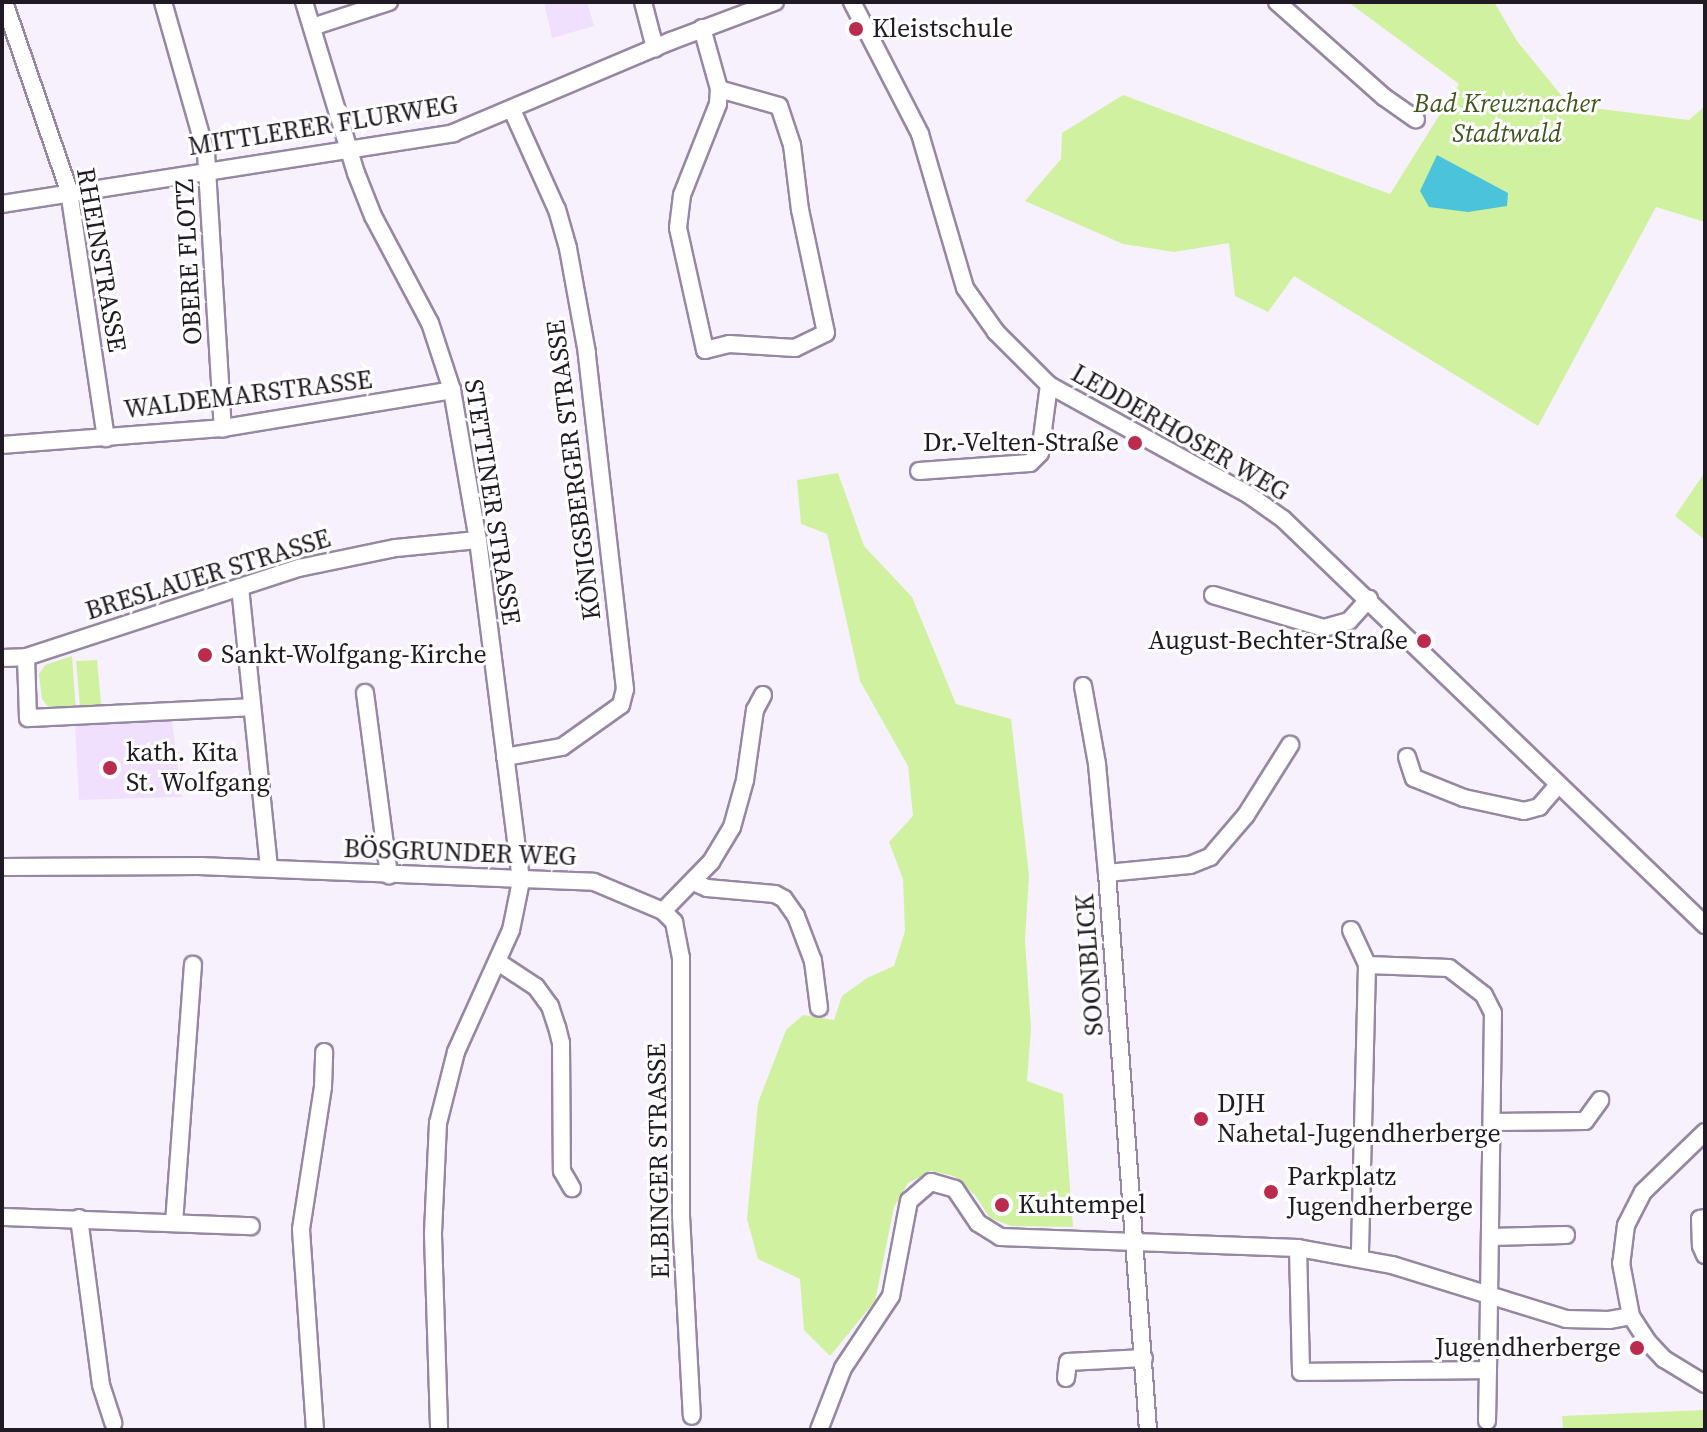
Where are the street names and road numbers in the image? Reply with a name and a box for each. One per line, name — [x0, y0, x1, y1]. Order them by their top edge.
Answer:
street label: MITTLERER FLURWEG — [186, 89, 460, 163]
street label: RHEINSTRASSE — [69, 165, 133, 355]
street label: OBERE FLOTZ — [169, 178, 209, 346]
street label: KÖNIGSBERGER STRASSE — [540, 318, 608, 622]
street label: LEDDERHOSER WEG — [1065, 358, 1295, 508]
street label: WALDEMARSTRASSE — [122, 364, 374, 426]
street label: STETTINER STRASSE — [457, 377, 527, 627]
street label: BRESLAUER STRASSE — [82, 523, 334, 627]
street label: BÖSGRUNDER WEG — [343, 833, 577, 873]
street label: SOONBLICK — [1069, 893, 1111, 1037]
street label: ELBINGER STRASSE — [641, 1043, 677, 1279]

